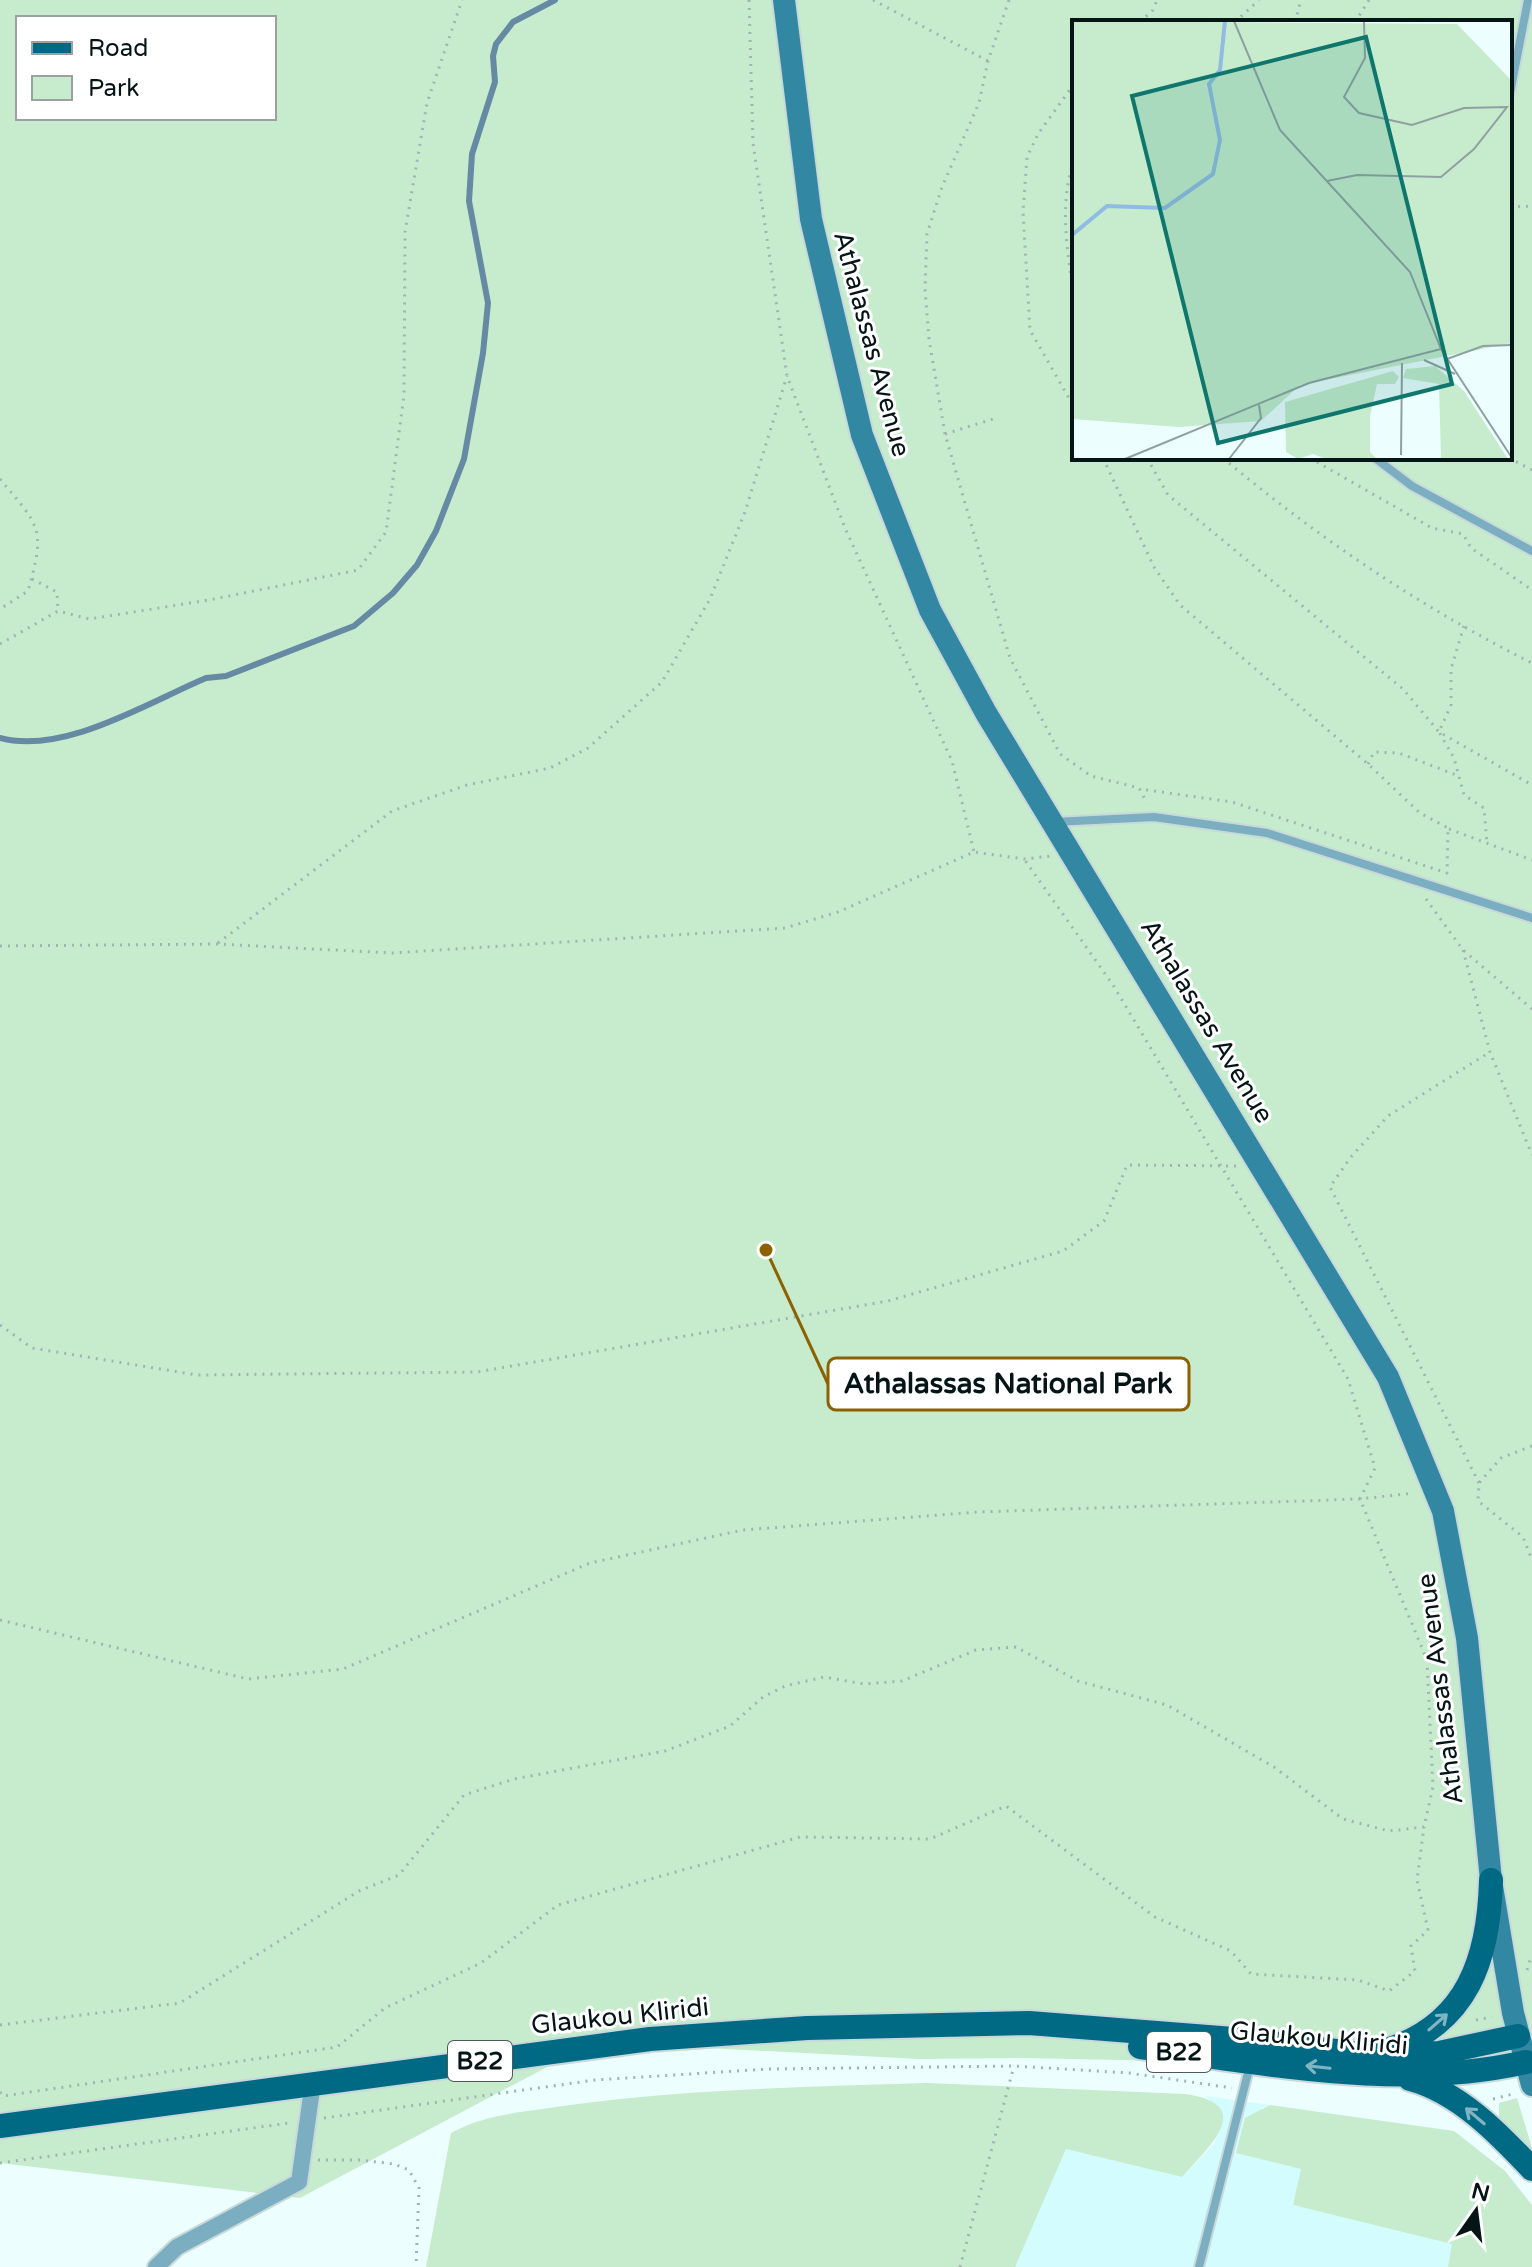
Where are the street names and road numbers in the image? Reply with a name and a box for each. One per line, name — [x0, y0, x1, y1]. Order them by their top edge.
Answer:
street label: Athalassas Avenue — [827, 228, 917, 460]
street label: Athalassas Avenue — [1134, 914, 1280, 1128]
street label: Athalassas Avenue — [1410, 1572, 1470, 1806]
street label: Glaukou Kliridi — [530, 1991, 710, 2041]
street label: Glaukou Kliridi — [1229, 2015, 1409, 2061]
road number: B22 — [1147, 2032, 1211, 2072]
road number: B22 — [448, 2041, 512, 2081]

